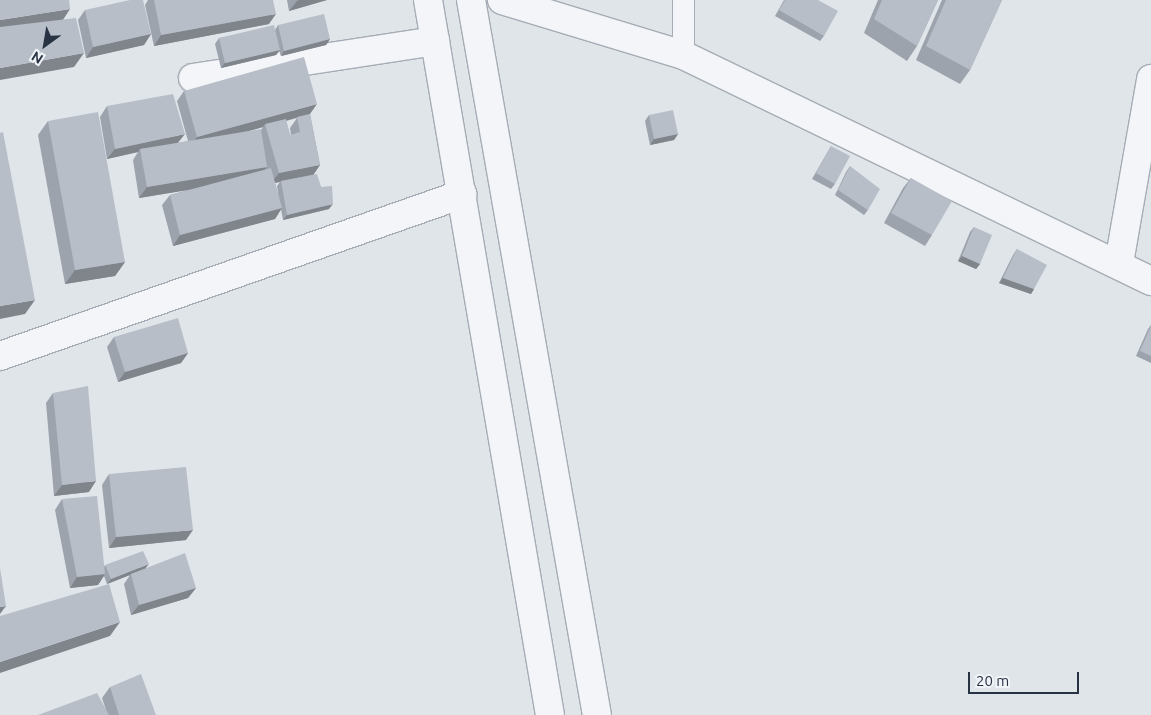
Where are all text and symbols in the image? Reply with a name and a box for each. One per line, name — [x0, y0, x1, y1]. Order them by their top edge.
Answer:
north arrow — [20, 20, 70, 70]
text: N — [28, 48, 46, 67]
scale bar — [971, 662, 1082, 694]
text: 20 m — [976, 672, 1009, 689]

